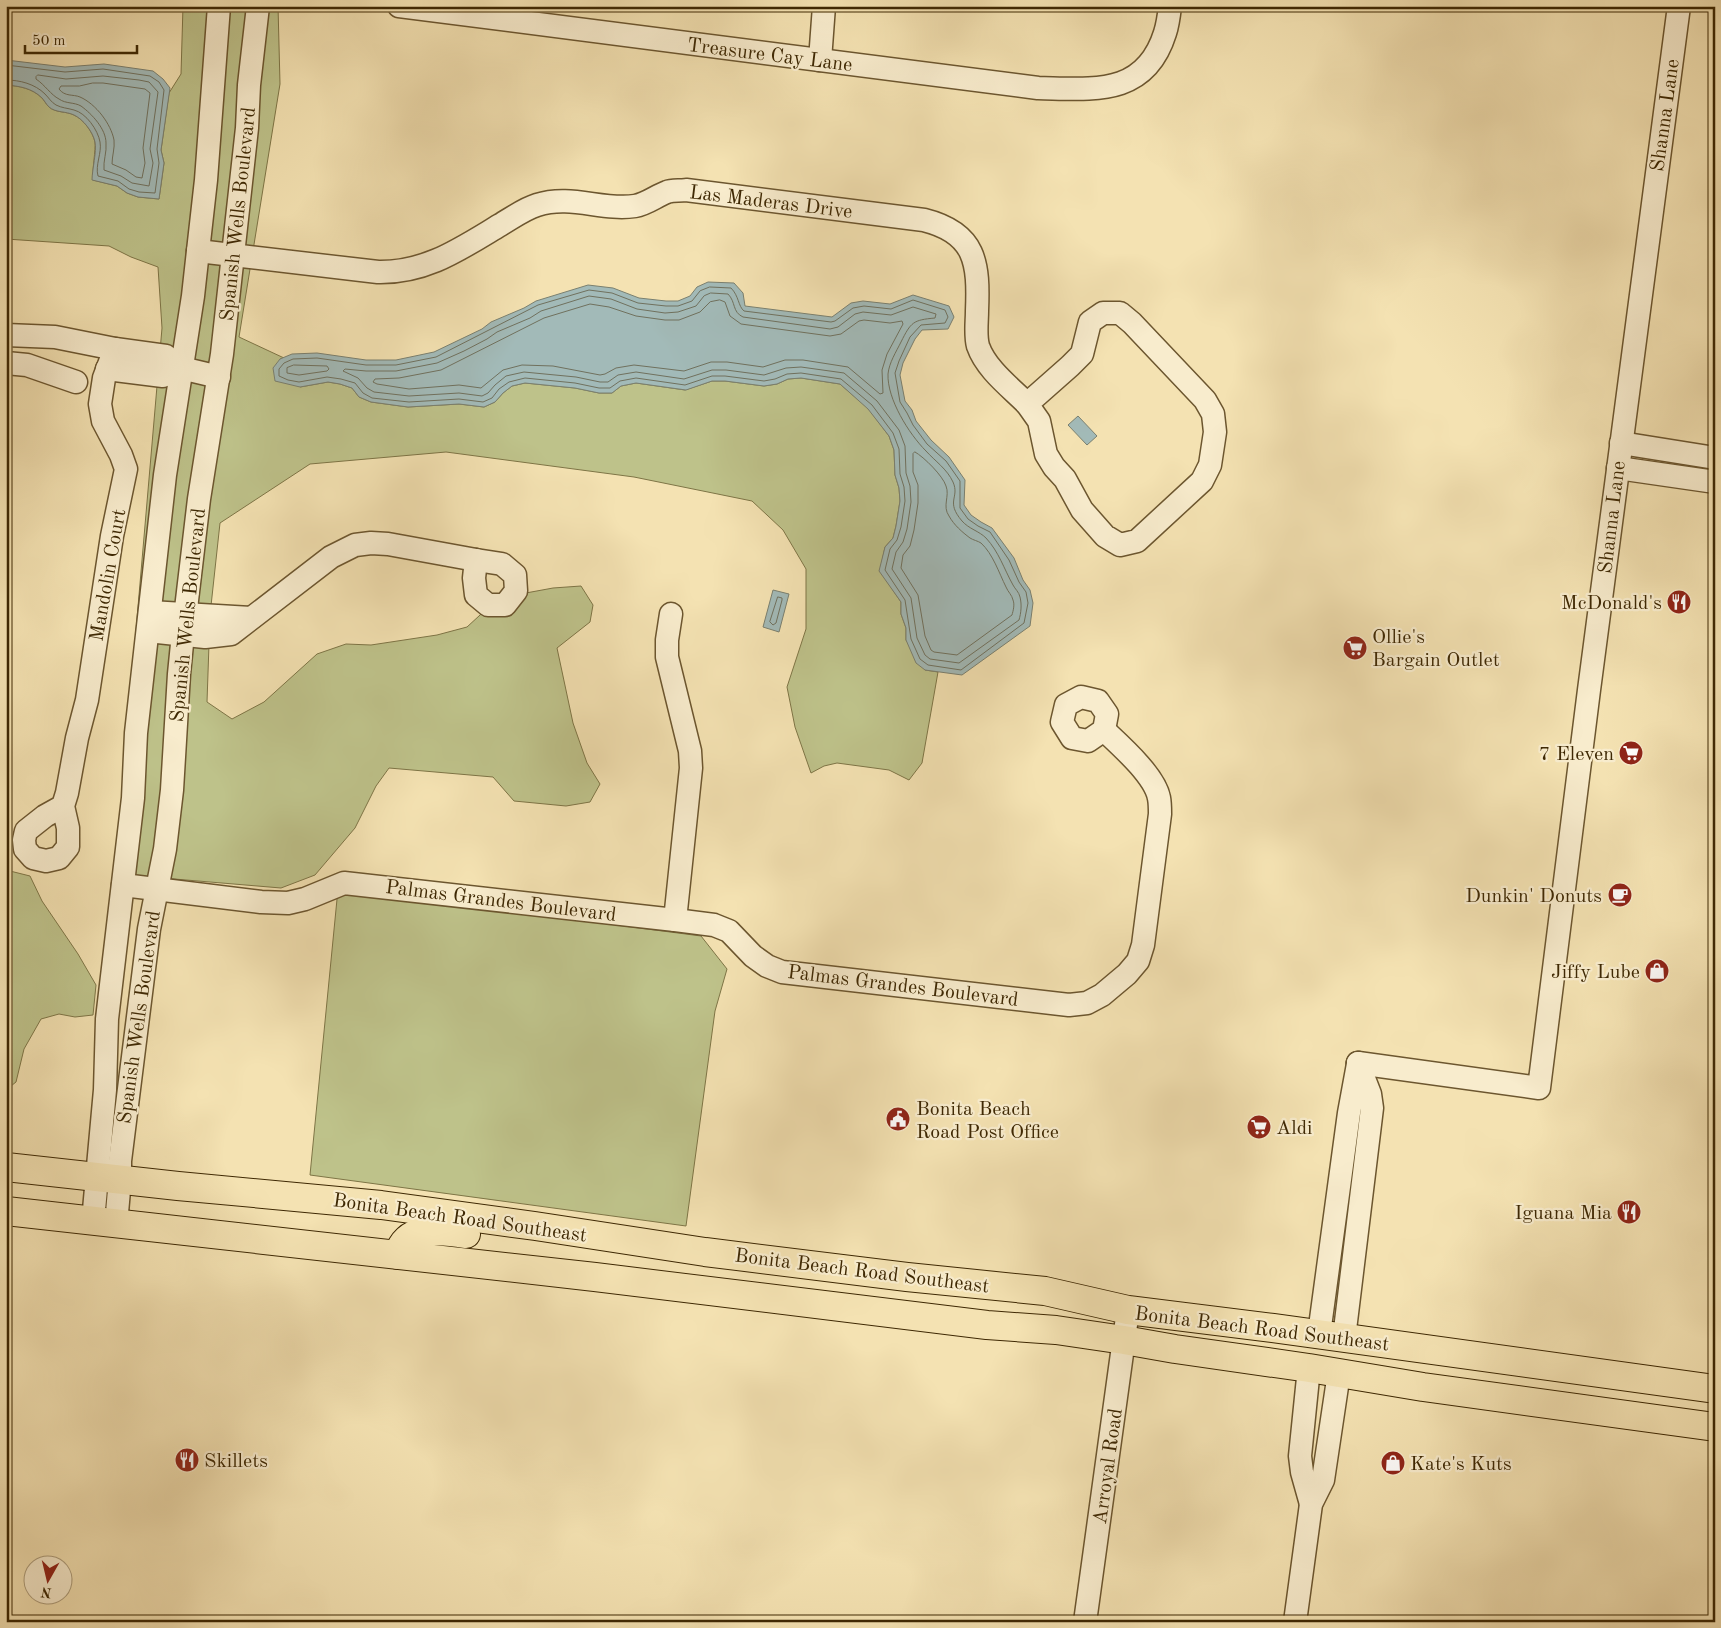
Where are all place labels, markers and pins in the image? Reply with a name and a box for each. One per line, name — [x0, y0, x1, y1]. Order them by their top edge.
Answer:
restaurant icon: McDonald's — [1666, 589, 1692, 615]
place label: McDonald's — [1561, 594, 1662, 614]
place label: Ollie's Bargain Outlet — [1372, 628, 1500, 671]
supermarket icon: Ollie's Bargain Outlet — [1342, 635, 1368, 661]
supermarket icon: 7 Eleven — [1618, 740, 1644, 766]
place label: 7 Eleven — [1539, 745, 1614, 765]
cafe icon: Dunkin' Donuts — [1607, 882, 1633, 908]
place label: Dunkin' Donuts — [1465, 887, 1602, 907]
shop icon: Jiffy Lube — [1644, 958, 1670, 984]
place label: Jiffy Lube — [1551, 963, 1640, 983]
place label: Bonita Beach Road Post Office — [916, 1100, 1059, 1143]
public building icon: Bonita Beach Road Post Office — [885, 1106, 911, 1132]
supermarket icon: Aldi — [1246, 1114, 1272, 1140]
place label: Aldi — [1276, 1119, 1313, 1139]
restaurant icon: Iguana Mia — [1616, 1199, 1642, 1225]
place label: Iguana Mia — [1514, 1204, 1612, 1224]
restaurant icon: Skillets — [174, 1447, 200, 1473]
shop icon: Kate's Kuts — [1380, 1450, 1406, 1476]
place label: Skillets — [204, 1452, 268, 1472]
place label: Kate's Kuts — [1410, 1455, 1512, 1475]

